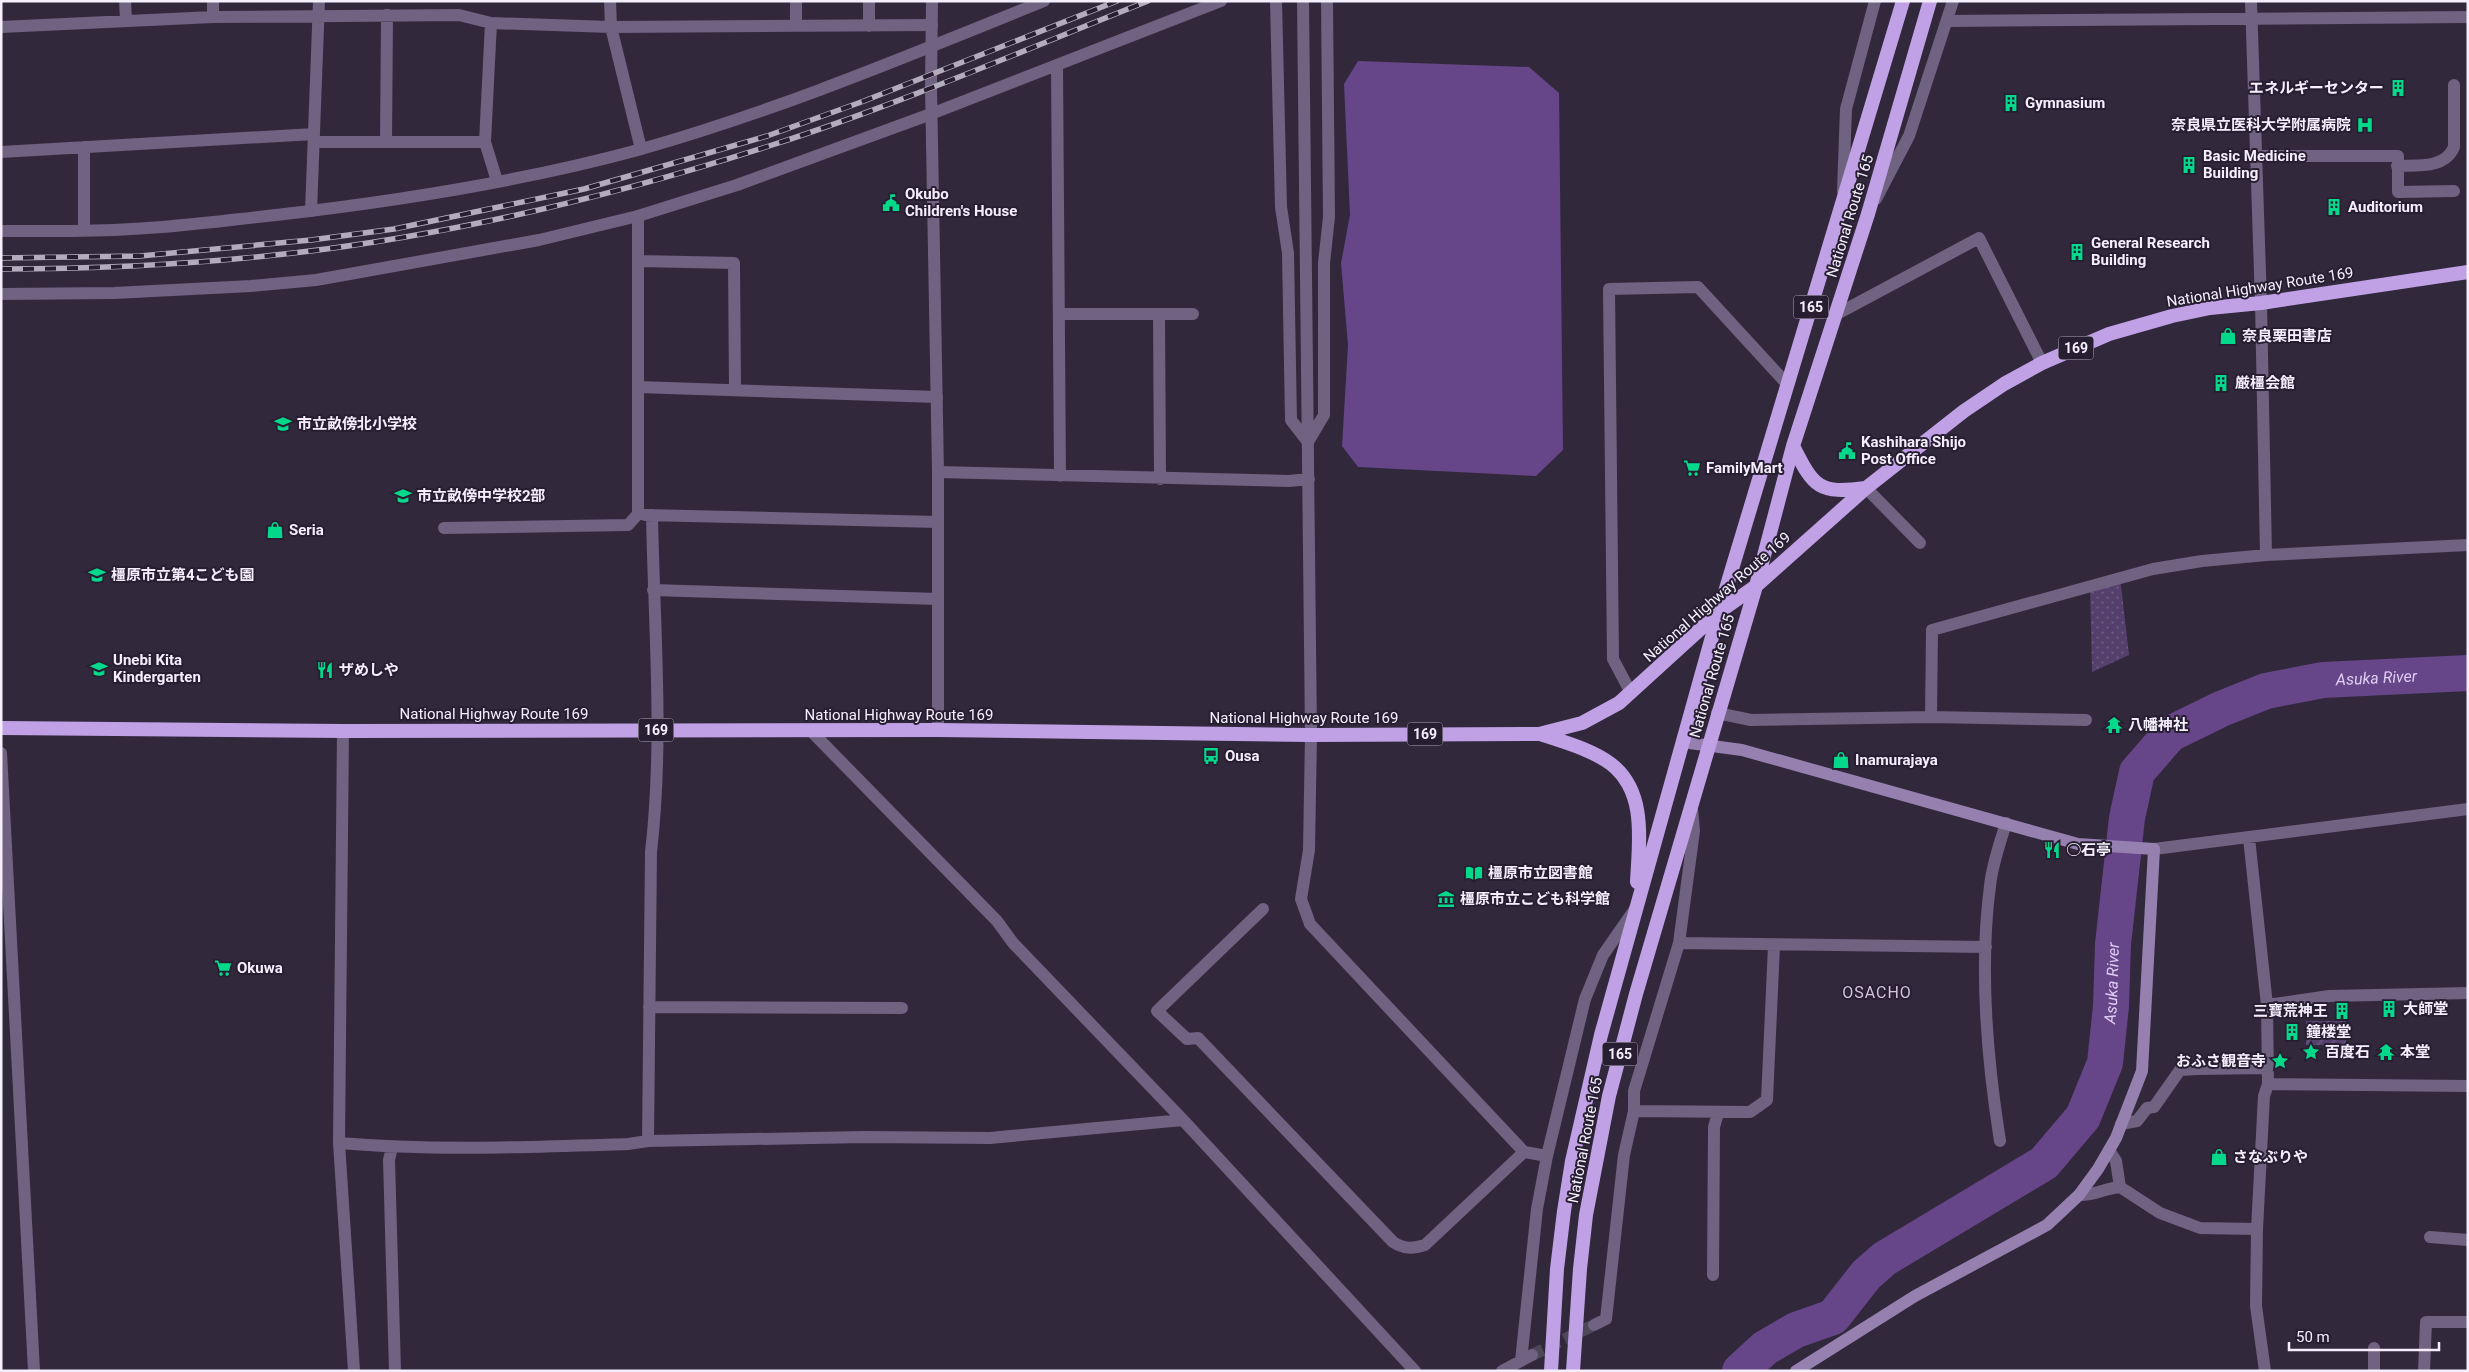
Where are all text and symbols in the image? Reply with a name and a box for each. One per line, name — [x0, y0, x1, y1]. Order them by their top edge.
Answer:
building icon: エネルギーセンター — [2388, 78, 2408, 98]
place label: エネルギーセンター — [2249, 79, 2384, 97]
building icon: Gymnasium — [2001, 93, 2021, 113]
place label: Gymnasium — [2025, 94, 2105, 112]
hospital icon: 奈良県立医科大学附属病院 — [2355, 115, 2375, 135]
place label: 奈良県立医科大学附属病院 — [2171, 116, 2351, 134]
place label: Basic Medicine Building — [2203, 147, 2306, 182]
street label: National Route 165 — [1823, 152, 1877, 280]
building icon: Basic Medicine Building — [2179, 155, 2199, 175]
place label: Okubo Children's House — [905, 185, 1017, 220]
public building icon: Okubo Children's House — [881, 193, 901, 213]
building icon: Auditorium — [2324, 197, 2344, 217]
place label: Auditorium — [2348, 198, 2423, 216]
place label: General Research Building — [2091, 234, 2210, 269]
building icon: General Research Building — [2067, 242, 2087, 262]
street label: National Highway Route 169 — [2165, 263, 2355, 311]
road number: 165 — [1794, 296, 1828, 318]
shop icon: 奈良栗田書店 — [2218, 326, 2238, 346]
place label: 奈良栗田書店 — [2242, 327, 2332, 345]
road number: 169 — [2058, 336, 2094, 359]
building icon: 厳橿会館 — [2211, 373, 2231, 393]
place label: 厳橿会館 — [2235, 374, 2295, 392]
school or university icon: 市立畝傍北小学校 — [273, 414, 293, 434]
place label: 市立畝傍北小学校 — [297, 415, 417, 433]
place label: Kashihara Shijo Post Office — [1861, 433, 1966, 468]
public building icon: Kashihara Shijo Post Office — [1837, 441, 1857, 461]
supermarket icon: FamilyMart — [1682, 458, 1702, 478]
place label: FamilyMart — [1706, 459, 1783, 477]
school or university icon: 市立畝傍中学校2部 — [393, 486, 413, 506]
place label: 市立畝傍中学校2部 — [417, 487, 546, 505]
shop icon: Seria — [265, 520, 285, 540]
place label: Seria — [289, 521, 324, 539]
street label: National Highway Route 169 — [1640, 528, 1794, 666]
school or university icon: 橿原市立第4こども園 — [87, 565, 107, 585]
place label: 橿原市立第4こども園 — [111, 566, 255, 584]
street label: National Route 165 — [1686, 612, 1738, 740]
place label: Unebi Kita Kindergarten — [113, 651, 201, 686]
school or university icon: Unebi Kita Kindergarten — [89, 659, 109, 679]
restaurant icon: ザめしや — [315, 660, 335, 680]
place label: ザめしや — [339, 661, 399, 679]
water label: Asuka River — [2334, 666, 2418, 689]
street label: National Highway Route 169 — [400, 705, 588, 723]
street label: National Highway Route 169 — [805, 706, 993, 724]
street label: National Highway Route 169 — [1210, 709, 1398, 727]
temple icon: 八幡神社 — [2104, 715, 2124, 735]
place label: 八幡神社 — [2128, 716, 2188, 734]
road number: 169 — [638, 718, 674, 742]
road number: 169 — [1408, 722, 1442, 746]
bus stop icon: Ousa — [1201, 746, 1221, 766]
place label: Ousa — [1225, 747, 1259, 765]
shop icon: Inamurajaya — [1831, 750, 1851, 770]
place label: Inamurajaya — [1855, 751, 1938, 769]
restaurant icon: ○石亭 — [2042, 840, 2062, 860]
place label: ○石亭 — [2066, 841, 2111, 859]
library icon: 橿原市立図書館 — [1464, 863, 1484, 883]
place label: 橿原市立図書館 — [1488, 864, 1593, 882]
museum icon: 橿原市立こども科学館 — [1436, 889, 1456, 909]
place label: 橿原市立こども科学館 — [1460, 890, 1610, 908]
water label: Asuka River — [2100, 941, 2123, 1026]
supermarket icon: Okuwa — [213, 958, 233, 978]
place label: Okuwa — [237, 959, 283, 977]
district label: OSACHO — [1842, 983, 1912, 1002]
building icon: 大師堂 — [2379, 999, 2399, 1019]
place label: 大師堂 — [2403, 1000, 2448, 1018]
building icon: 三寶荒神王 — [2332, 1001, 2352, 1021]
place label: 三寶荒神王 — [2253, 1002, 2328, 1020]
building icon: 鐘楼堂 — [2282, 1022, 2302, 1042]
place label: 鐘楼堂 — [2306, 1023, 2351, 1041]
road number: 165 — [1602, 1042, 1638, 1066]
place icon: 百度石 — [2301, 1042, 2321, 1062]
temple icon: 本堂 — [2376, 1042, 2396, 1062]
place label: 百度石 — [2325, 1043, 2370, 1061]
place label: 本堂 — [2400, 1043, 2430, 1061]
place icon: おふさ観音寺 — [2270, 1051, 2290, 1071]
place label: おふさ観音寺 — [2176, 1052, 2266, 1070]
street label: National Route 165 — [1564, 1076, 1606, 1204]
shop icon: さなぶりや — [2209, 1147, 2229, 1167]
place label: さなぶりや — [2233, 1148, 2308, 1166]
scale bar — [2289, 1320, 2439, 1352]
text: 50 m — [2296, 1328, 2330, 1346]

